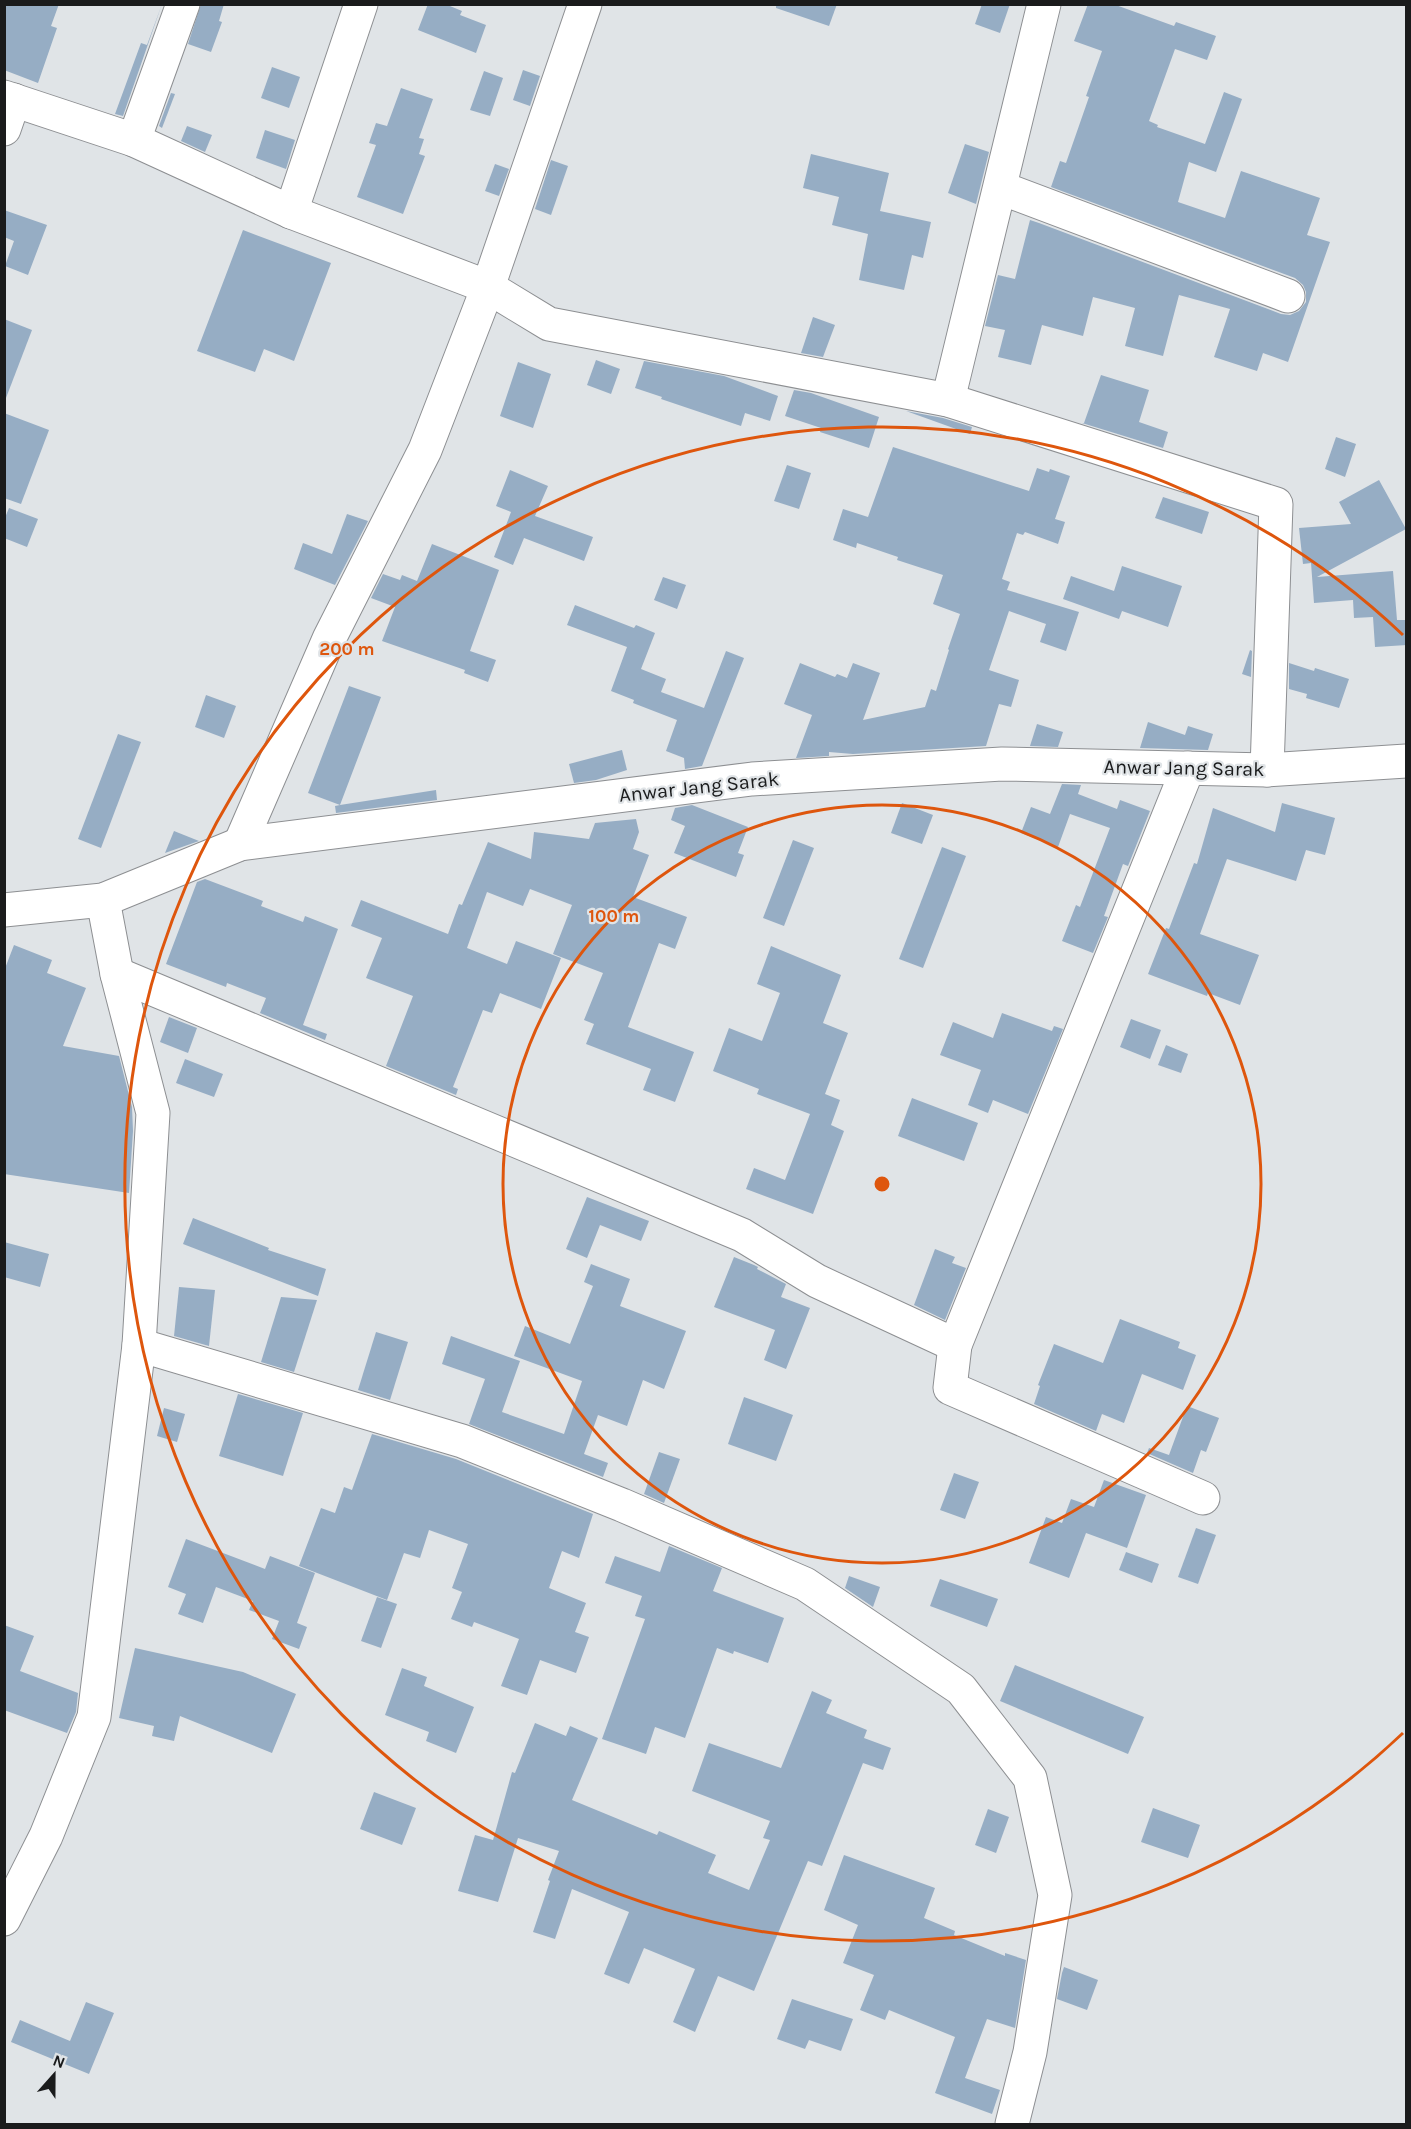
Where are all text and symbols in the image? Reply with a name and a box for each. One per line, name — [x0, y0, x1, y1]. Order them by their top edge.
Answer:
text: 200 m — [319, 638, 375, 660]
street label: Anwar Jang Sarak — [1103, 755, 1265, 781]
street label: Anwar Jang Sarak — [618, 767, 780, 807]
text: 100 m — [589, 905, 639, 927]
centre of rings — [872, 1174, 892, 1194]
north arrow — [24, 2045, 84, 2105]
text: N — [50, 2051, 68, 2072]

